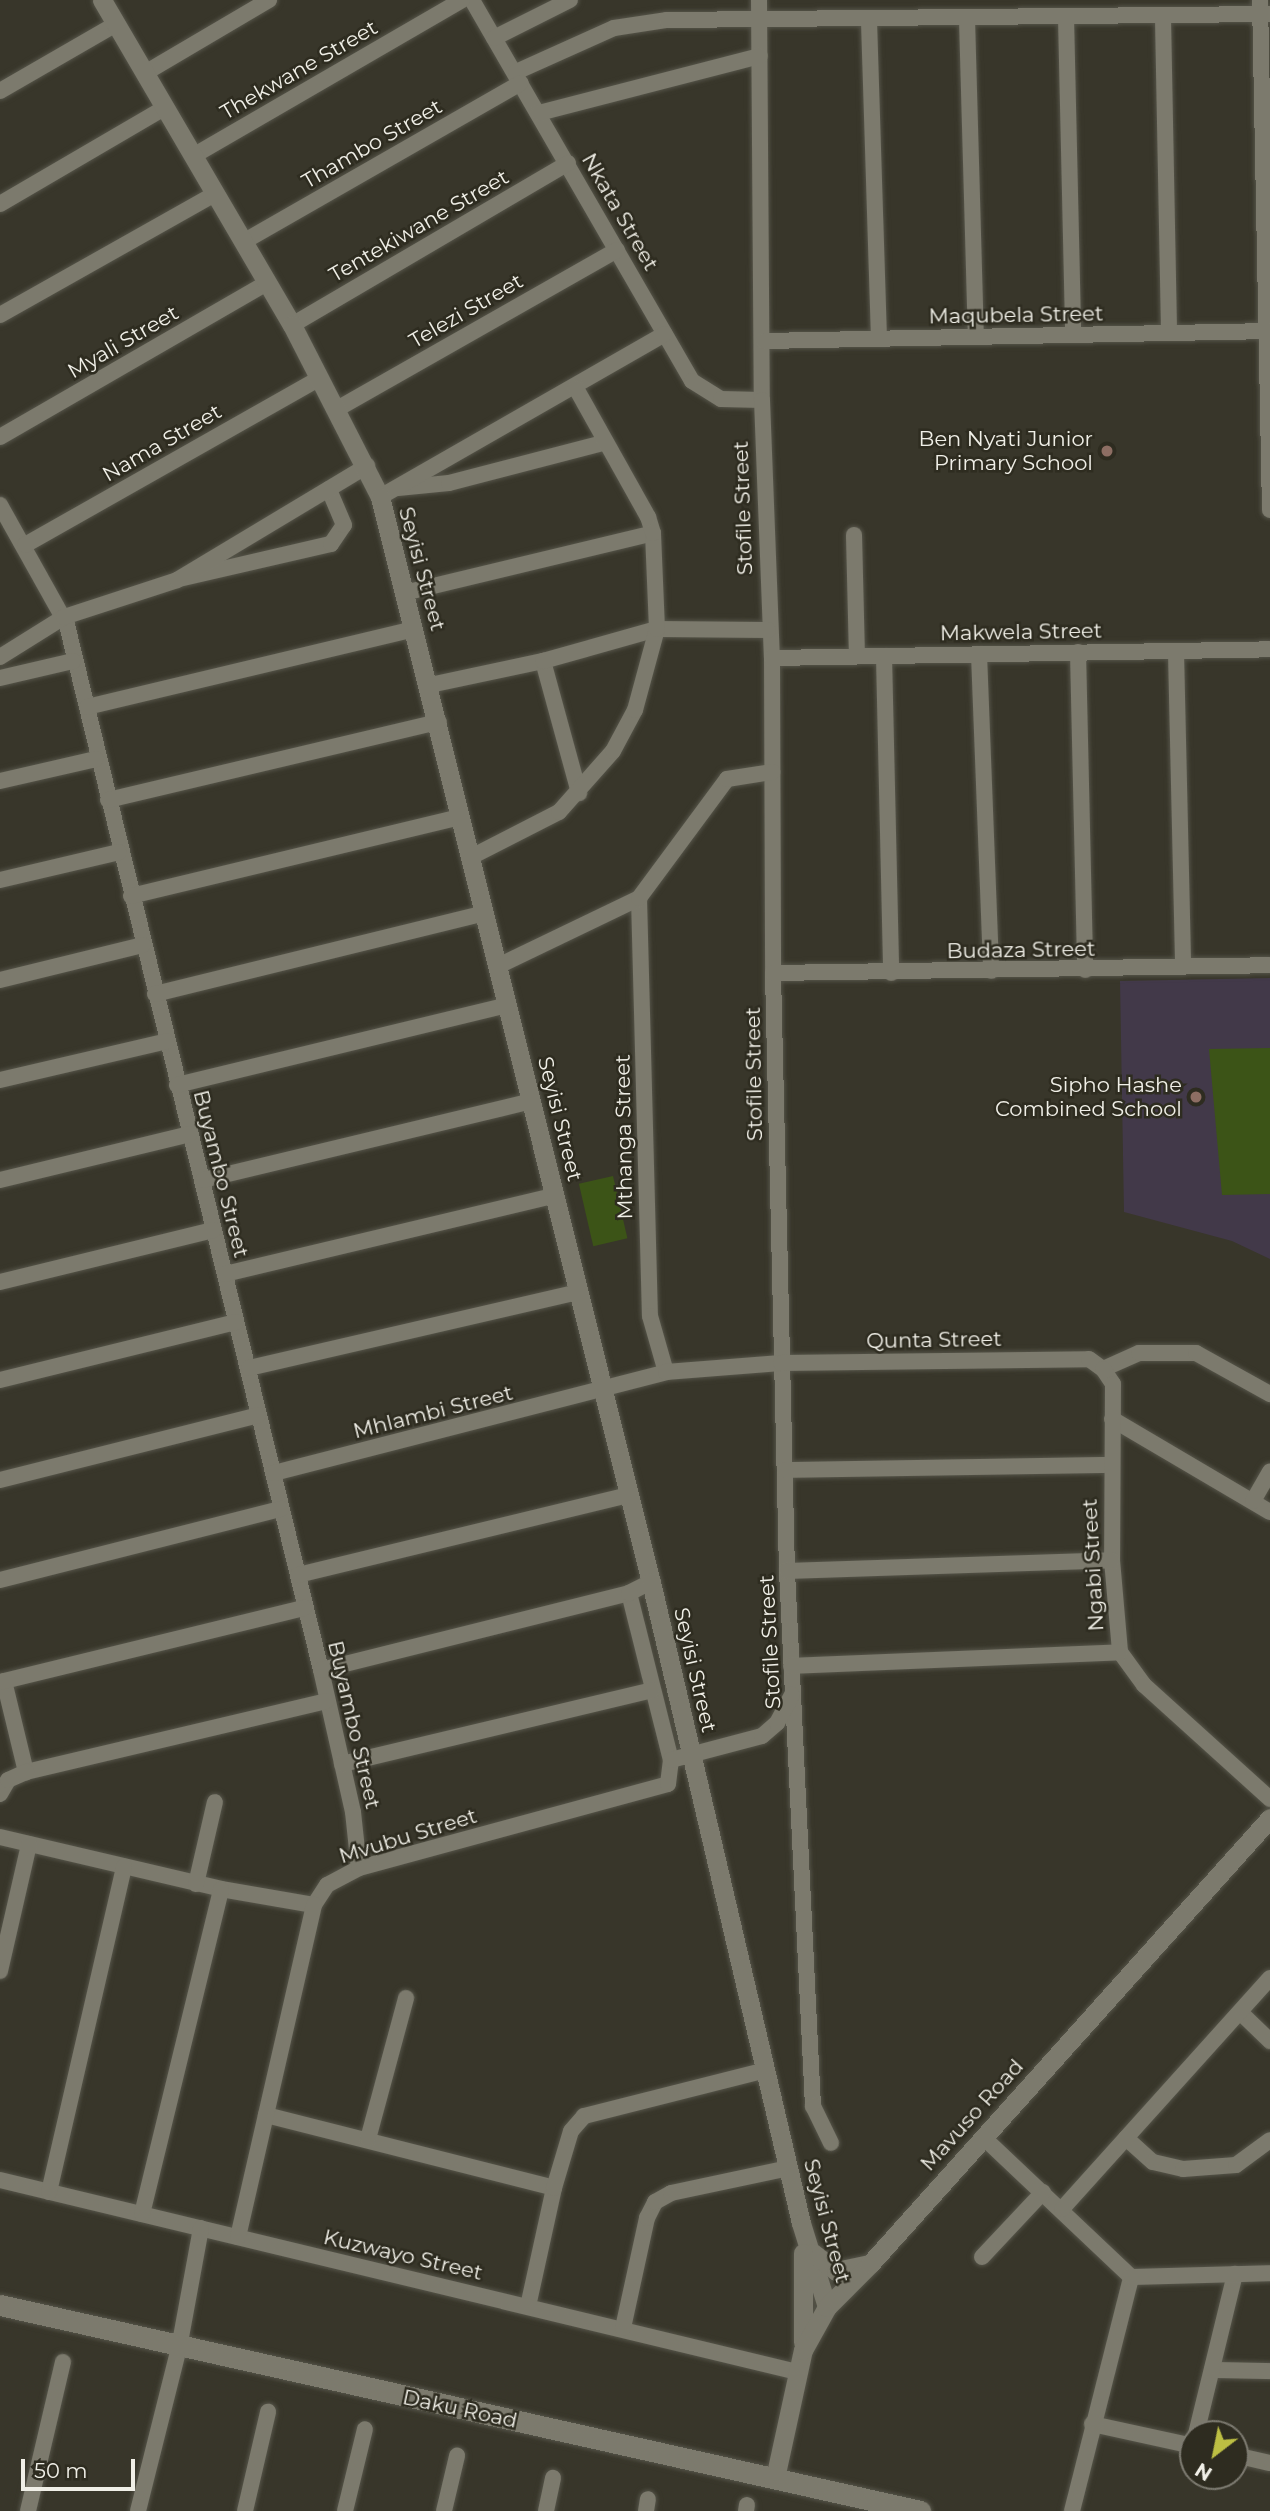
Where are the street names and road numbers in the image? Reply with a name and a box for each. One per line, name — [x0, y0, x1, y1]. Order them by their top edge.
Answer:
street label: Thekwane Street — [216, 15, 382, 125]
street label: Thambo Street — [298, 94, 446, 194]
street label: Nkata Street — [576, 149, 664, 275]
street label: Tentekiwane Street — [325, 164, 513, 288]
street label: Telezi Street — [405, 268, 527, 354]
street label: Myali Street — [63, 300, 183, 384]
street label: Maqubela Street — [928, 301, 1104, 329]
street label: Nama Street — [98, 399, 226, 487]
street label: Stofile Street — [728, 440, 758, 576]
street label: Seyisi Street — [393, 504, 451, 634]
street label: Makwela Street — [940, 618, 1102, 646]
street label: Budaza Street — [946, 936, 1096, 964]
street label: Stofile Street — [740, 1007, 768, 1141]
street label: Seyisi Street — [532, 1054, 588, 1184]
street label: Mthanga Street — [610, 1054, 638, 1220]
street label: Buyambo Street — [188, 1088, 254, 1260]
street label: Qunta Street — [866, 1326, 1002, 1354]
street label: Mhlambi Street — [351, 1380, 515, 1444]
street label: Ngabi Street — [1077, 1498, 1109, 1632]
street label: Stofile Street — [754, 1574, 786, 1710]
street label: Seyisi Street — [668, 1605, 722, 1735]
street label: Buyambo Street — [322, 1638, 386, 1812]
street label: Mvubu Street — [336, 1803, 480, 1869]
street label: Mavuso Road — [915, 2054, 1029, 2176]
street label: Seyisi Street — [798, 2156, 856, 2286]
street label: Kuzwayo Street — [321, 2224, 485, 2286]
street label: Daku Road — [400, 2385, 520, 2433]

